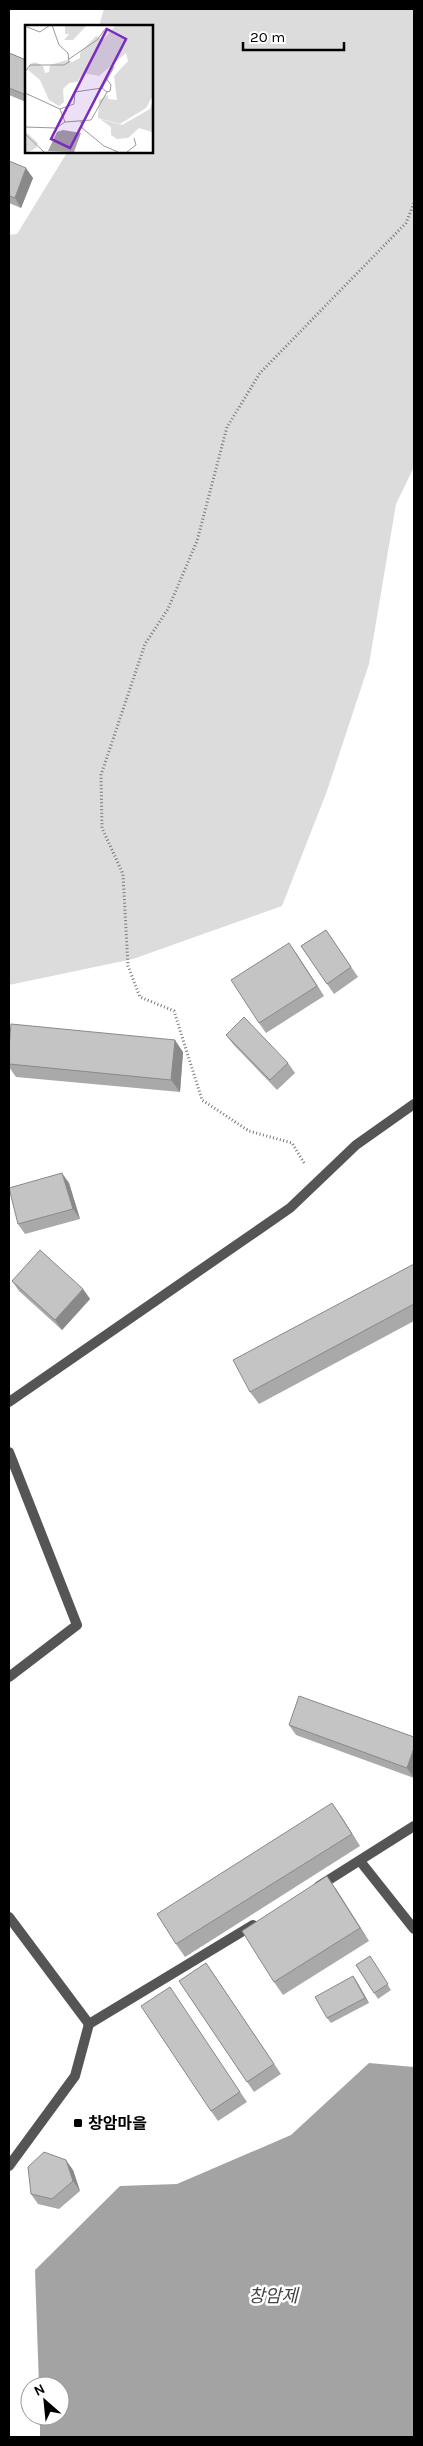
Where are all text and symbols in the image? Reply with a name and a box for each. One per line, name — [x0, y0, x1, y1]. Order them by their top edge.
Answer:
scale bar — [243, 20, 344, 52]
inset map — [25, 25, 152, 152]
text: 20 m — [250, 28, 285, 46]
place label: 창암마을 — [88, 2114, 147, 2133]
marker: 창암마을 — [72, 2117, 84, 2129]
water label: 창암제 — [248, 2285, 300, 2307]
north arrow — [20, 2376, 70, 2426]
text: N — [31, 2380, 48, 2400]

